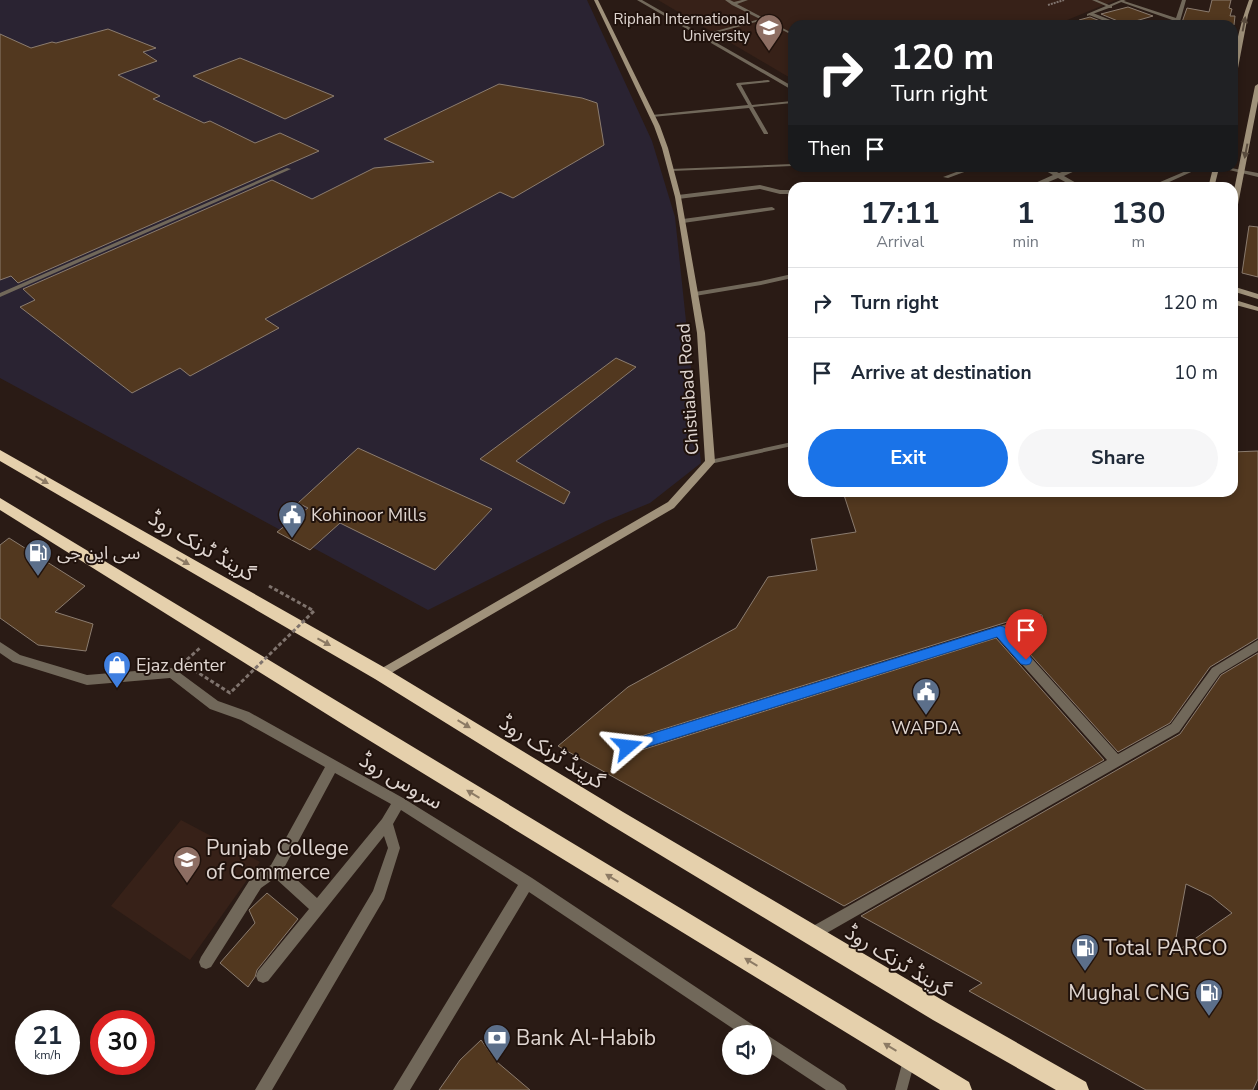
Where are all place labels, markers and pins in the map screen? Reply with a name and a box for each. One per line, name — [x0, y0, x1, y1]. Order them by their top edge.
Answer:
place label: Riphah International University — [614, 9, 751, 46]
school or university icon: Riphah International University — [754, 13, 784, 52]
public building icon: Kohinoor Mills — [277, 500, 307, 539]
place label: Kohinoor Mills — [311, 503, 427, 527]
fuel station icon: سی این جی — [23, 538, 53, 577]
place label: سی این جی — [57, 541, 140, 565]
pin — [1005, 609, 1047, 660]
shop icon: Ejaz denter — [102, 650, 132, 689]
place label: Ejaz denter — [136, 653, 226, 677]
public building icon: WAPDA — [911, 677, 941, 716]
place label: WAPDA — [891, 716, 961, 740]
place label: Punjab College of Commerce — [206, 834, 349, 886]
school or university icon: Punjab College of Commerce — [172, 845, 202, 884]
fuel station icon: Total PARCO — [1070, 933, 1100, 972]
place label: Total PARCO — [1104, 934, 1228, 962]
fuel station icon: Mughal CNG — [1194, 978, 1224, 1017]
place label: Mughal CNG — [1068, 979, 1190, 1007]
bank icon: Bank Al-Habib — [482, 1023, 512, 1062]
place label: Bank Al-Habib — [516, 1024, 656, 1052]

